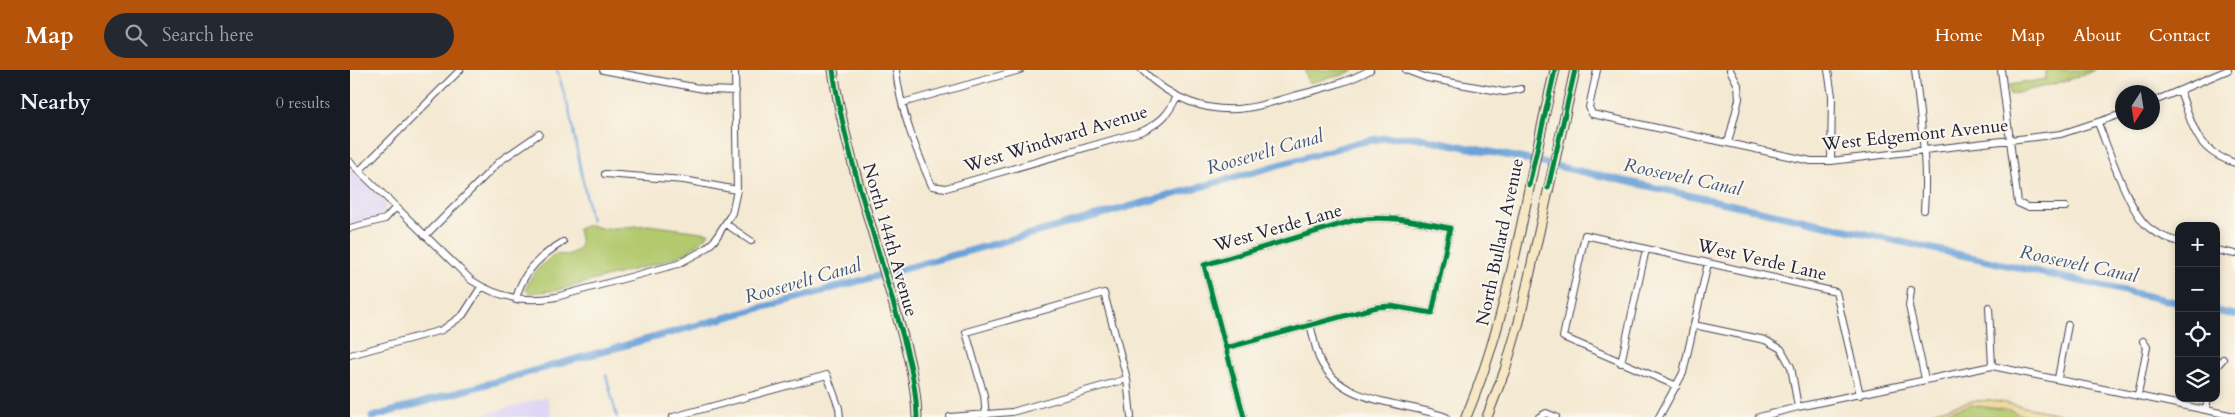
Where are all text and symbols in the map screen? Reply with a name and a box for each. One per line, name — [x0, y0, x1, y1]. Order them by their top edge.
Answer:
search box — [104, 13, 454, 58]
text: Map — [25, 19, 74, 52]
icon: search — [122, 21, 150, 49]
text: Search here — [162, 22, 254, 48]
text: Home — [1935, 23, 1983, 48]
text: Map — [2011, 23, 2045, 48]
text: About — [2073, 23, 2121, 48]
text: Contact — [2149, 23, 2210, 48]
north arrow — [2115, 85, 2160, 130]
text: Nearby — [20, 88, 91, 117]
text: 0 results — [276, 92, 330, 114]
street label: West Windward Avenue — [960, 99, 1151, 179]
street label: West Edgemont Avenue — [1819, 113, 2010, 157]
water label: Roosevelt Canal — [1203, 123, 1327, 181]
water label: Roosevelt Canal — [1621, 152, 1745, 202]
street label: North Bullard Avenue — [1470, 156, 1530, 328]
street label: North 144th Avenue — [856, 160, 924, 320]
street label: West Verde Lane — [1210, 198, 1345, 259]
map controls — [2175, 222, 2220, 402]
button: + — [2175, 222, 2220, 267]
street label: West Verde Lane — [1694, 233, 1829, 287]
water label: Roosevelt Canal — [2017, 239, 2141, 289]
water label: Roosevelt Canal — [741, 252, 865, 310]
button: − — [2175, 267, 2220, 312]
button: locate — [2175, 312, 2220, 357]
button: layers — [2175, 357, 2220, 402]

